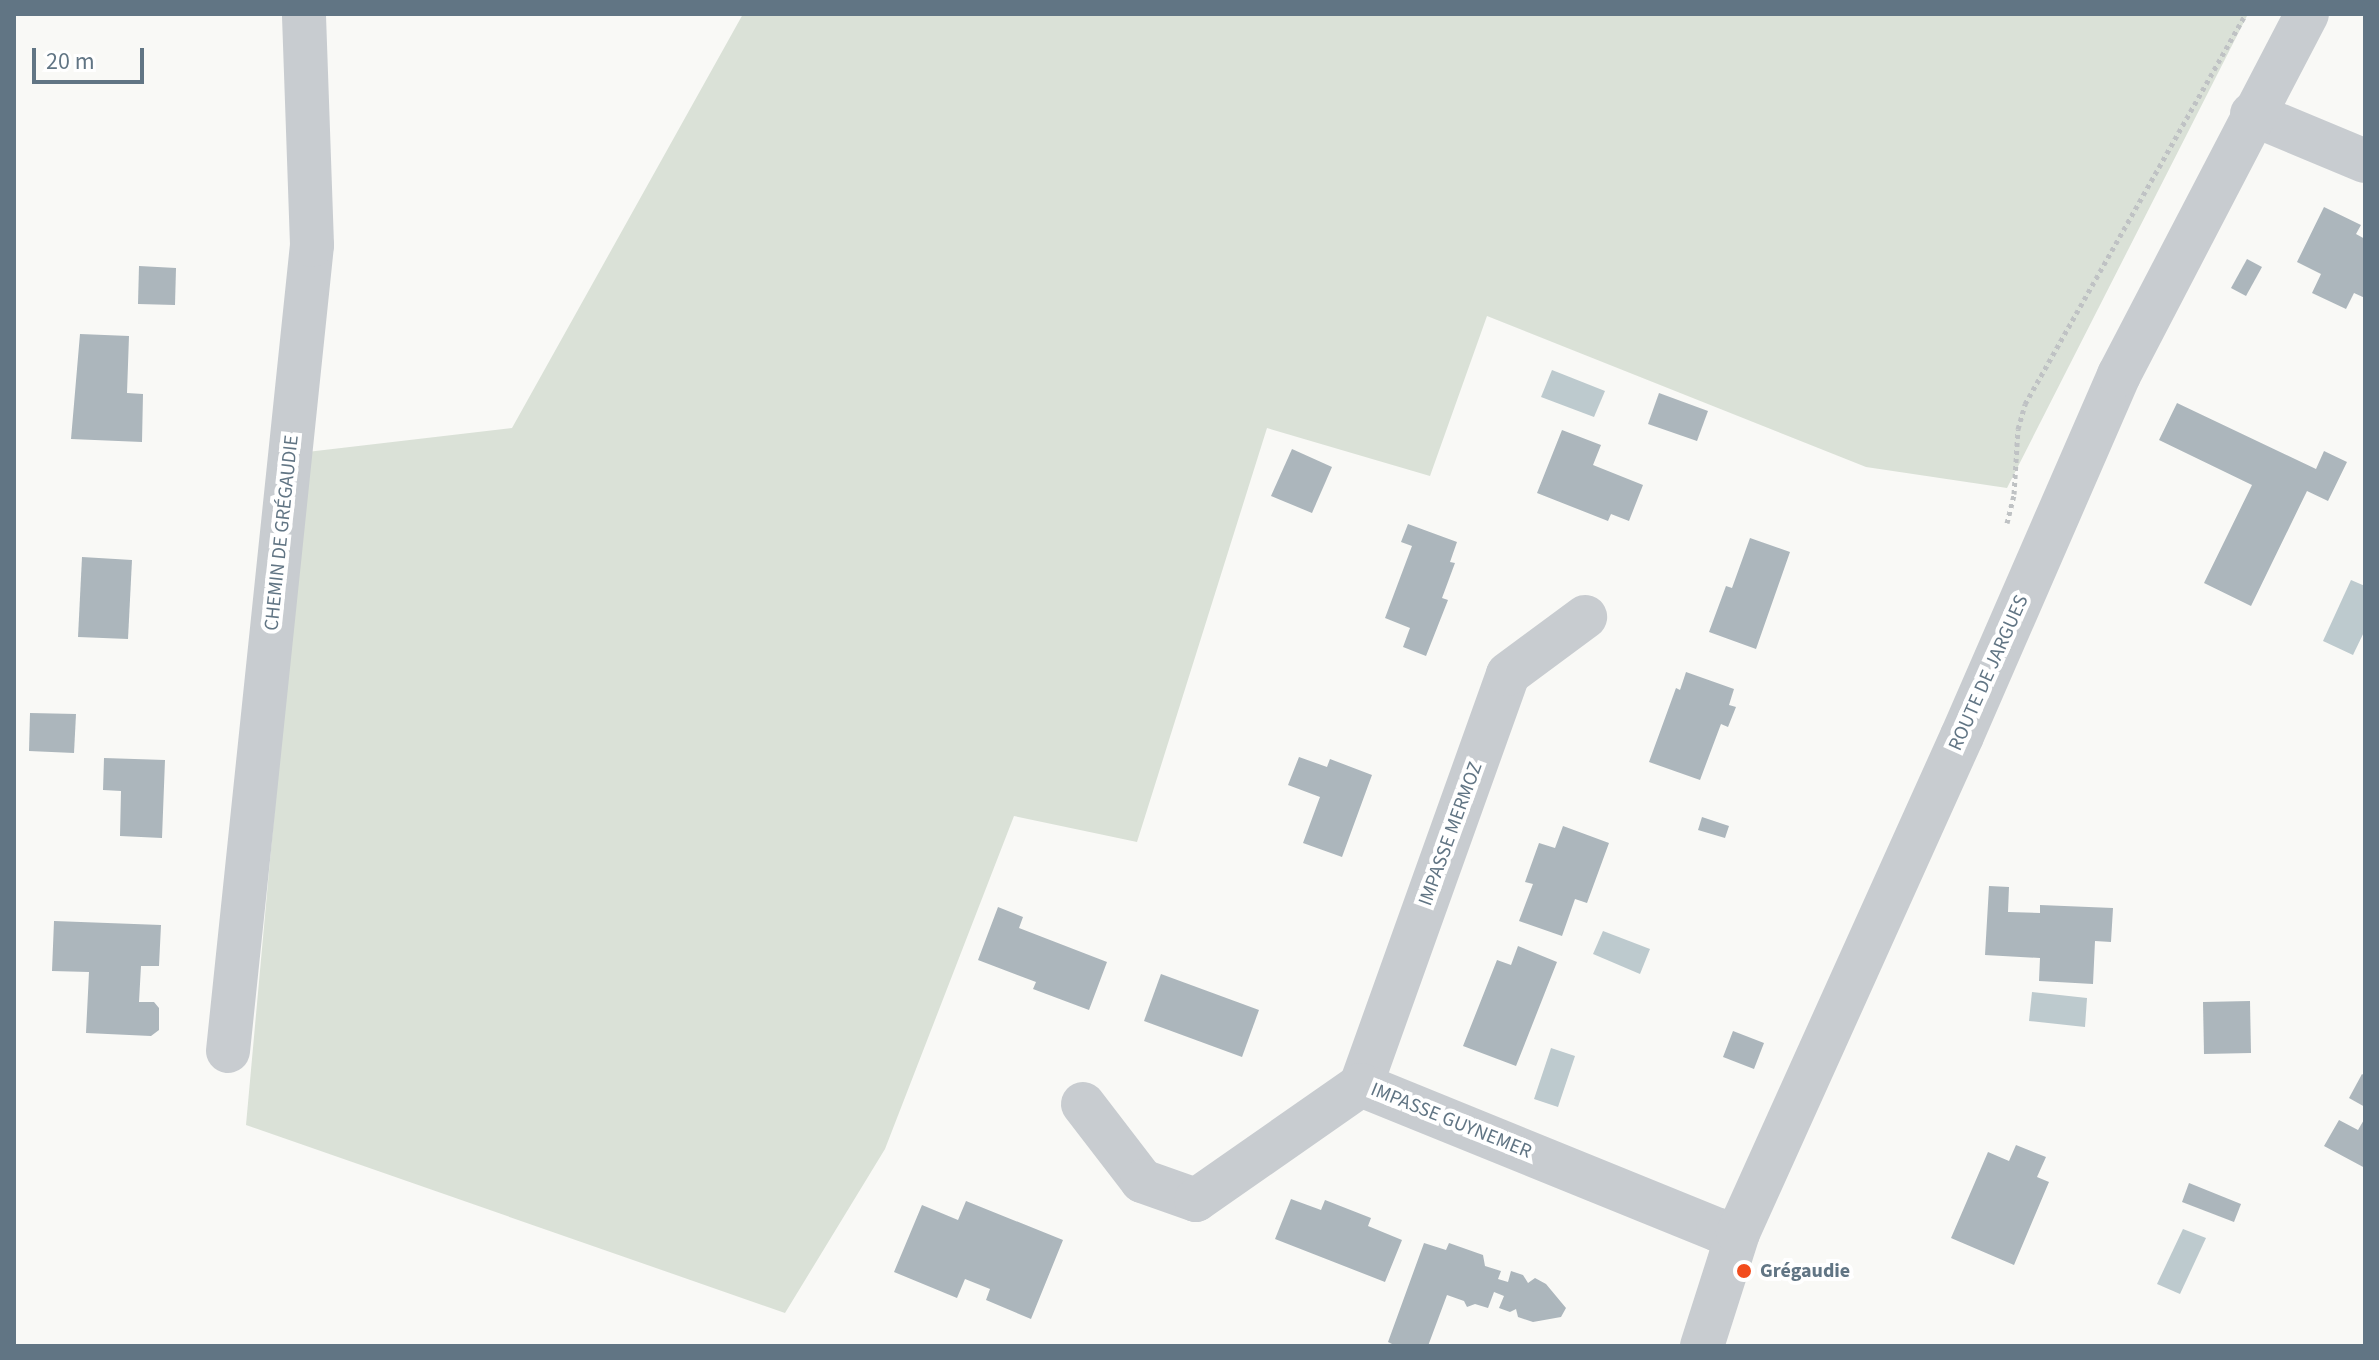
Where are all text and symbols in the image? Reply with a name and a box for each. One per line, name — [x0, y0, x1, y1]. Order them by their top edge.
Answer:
scale bar — [36, 32, 148, 82]
text: 20 m — [46, 44, 95, 79]
street label: CHEMIN DE GRÉGAUDIE — [260, 434, 304, 632]
street label: ROUTE DE JARGUES — [1944, 591, 2034, 755]
street label: IMPASSE MERMOZ — [1414, 759, 1488, 909]
street label: IMPASSE GUYNEMER — [1367, 1078, 1535, 1164]
place label: Grégaudie — [1760, 1259, 1850, 1283]
marker: Grégaudie — [1735, 1262, 1753, 1280]

